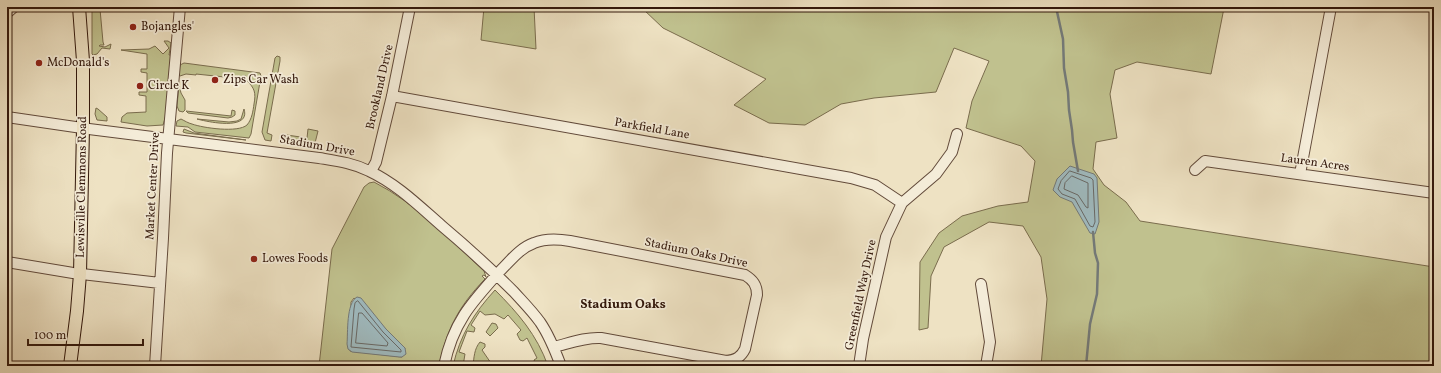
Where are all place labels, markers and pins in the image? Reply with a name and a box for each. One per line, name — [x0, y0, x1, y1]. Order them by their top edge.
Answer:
place label: Bojangles' — [141, 19, 194, 35]
marker: Bojangles' — [128, 22, 138, 32]
place label: McDonald's — [47, 55, 109, 71]
marker: McDonald's — [34, 58, 44, 68]
place label: Zips Car Wash — [223, 72, 299, 88]
marker: Zips Car Wash — [210, 75, 220, 85]
place label: Circle K — [148, 78, 189, 94]
marker: Circle K — [135, 81, 145, 91]
place label: Lowes Foods — [262, 251, 328, 267]
marker: Lowes Foods — [249, 254, 259, 264]

